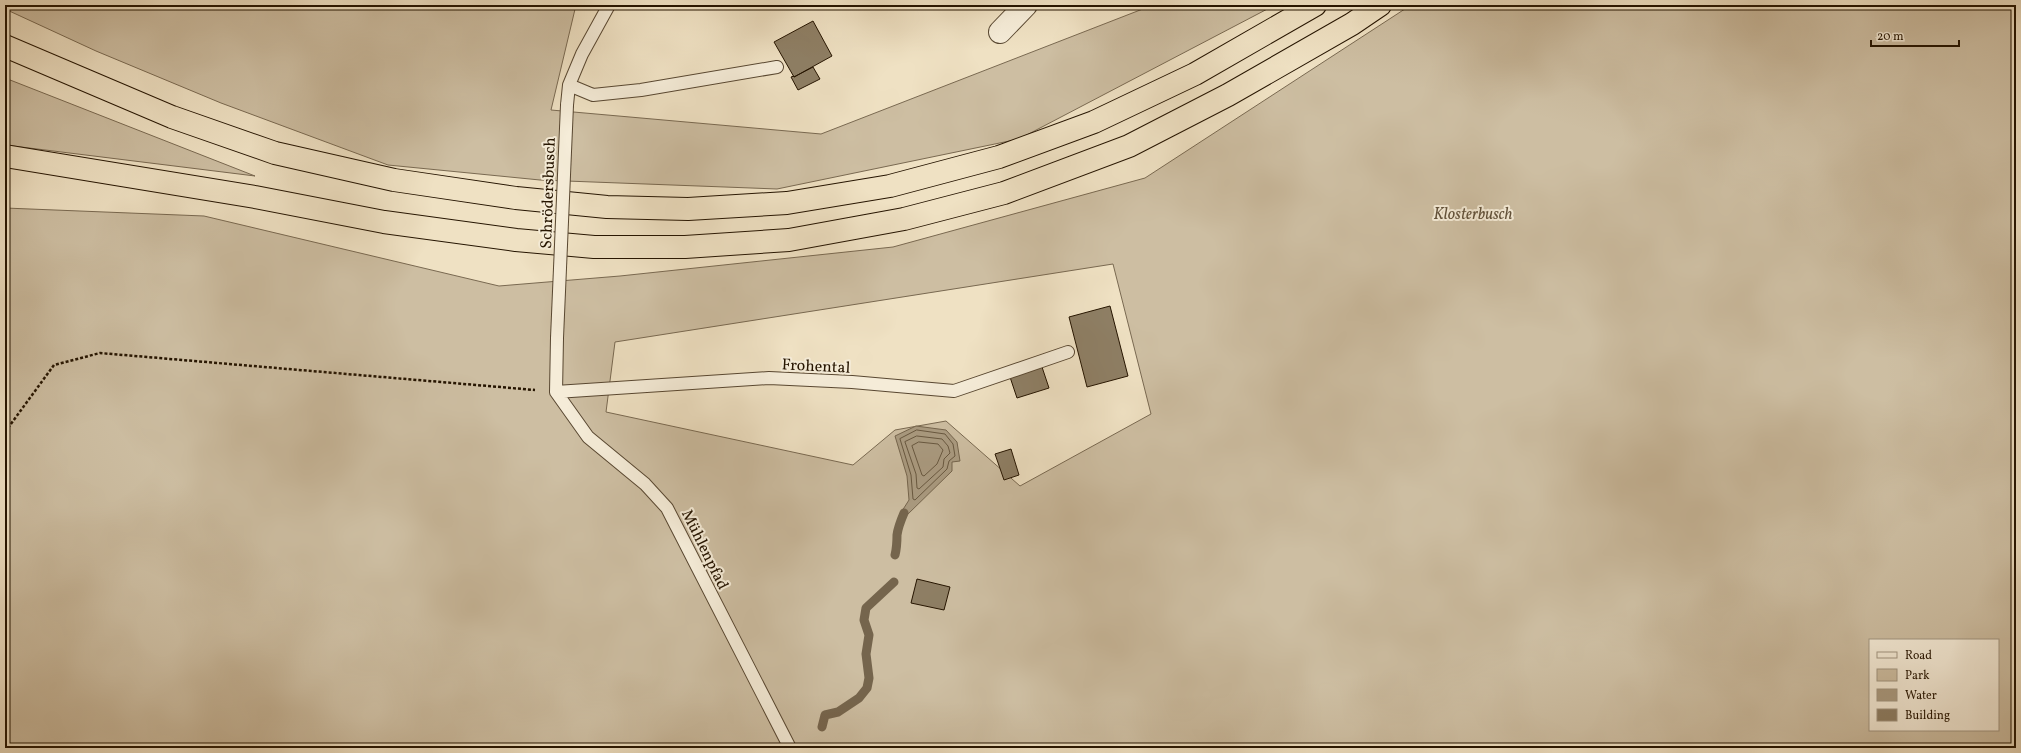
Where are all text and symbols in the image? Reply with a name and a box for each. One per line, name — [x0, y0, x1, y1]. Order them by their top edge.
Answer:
scale bar — [1871, 22, 1959, 48]
text: 20 m — [1877, 29, 1904, 45]
street label: Schrödersbusch — [536, 137, 562, 249]
park label: Klosterbusch — [1434, 204, 1513, 226]
street label: Frohental — [781, 354, 851, 380]
street label: Mühlenpfad — [675, 506, 733, 594]
legend — [1869, 639, 1999, 731]
text: Road — [1905, 648, 1932, 664]
text: Park — [1905, 668, 1930, 684]
text: Water — [1905, 688, 1937, 704]
text: Building — [1905, 708, 1950, 724]

